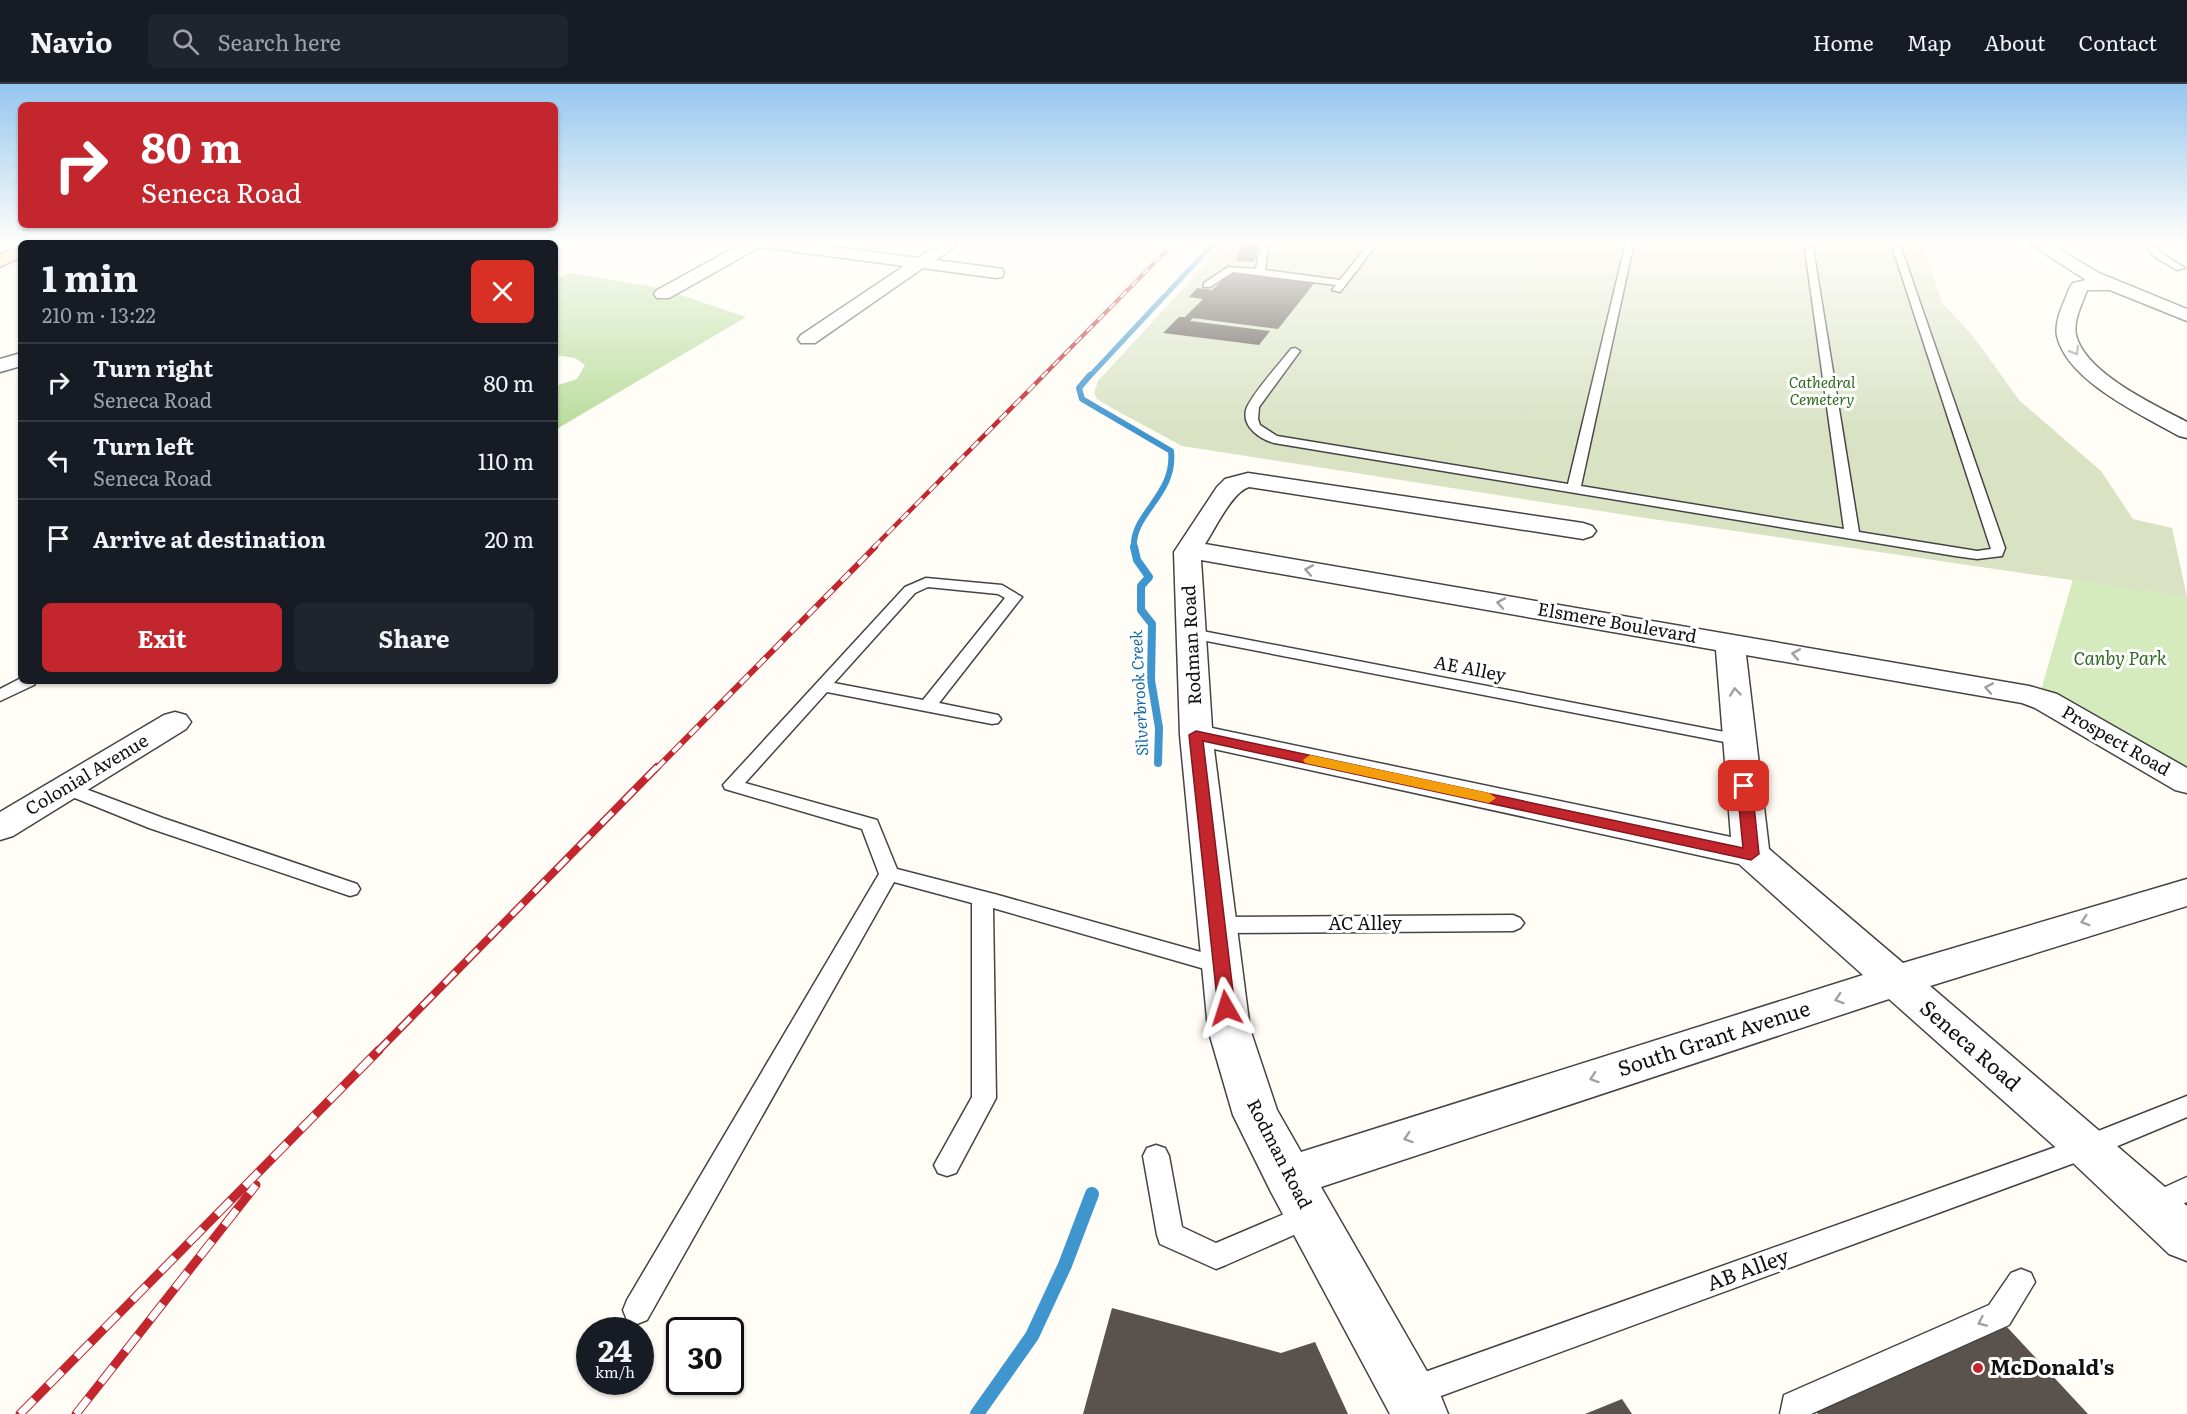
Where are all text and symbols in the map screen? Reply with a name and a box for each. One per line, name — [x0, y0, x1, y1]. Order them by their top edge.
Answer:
search box — [148, 14, 568, 68]
text: Navio — [30, 20, 112, 62]
icon: search — [169, 25, 202, 58]
text: Search here — [217, 25, 341, 58]
text: Home — [1813, 26, 1874, 57]
text: Map — [1907, 26, 1951, 57]
text: About — [1984, 26, 2046, 57]
text: Contact — [2079, 26, 2157, 57]
text: 80 m — [141, 114, 242, 176]
icon: right — [42, 126, 120, 204]
text: Seneca Road — [141, 171, 302, 211]
text: 1 min — [42, 250, 138, 303]
button: close — [471, 260, 534, 323]
text: 210 m · 13:22 — [42, 299, 156, 329]
one-way arrow — [2067, 344, 2078, 355]
text: Turn right — [93, 351, 213, 384]
icon: right — [42, 366, 75, 399]
text: 80 m — [483, 366, 534, 399]
park label: Cathedral Cemetery — [1789, 370, 1856, 410]
text: Seneca Road — [93, 384, 212, 414]
text: Turn left — [93, 429, 194, 462]
icon: left — [42, 444, 75, 477]
text: 110 m — [478, 444, 534, 477]
text: Seneca Road — [93, 462, 212, 492]
icon: arrive — [42, 522, 75, 555]
text: Arrive at destination — [93, 522, 326, 555]
text: 20 m — [484, 522, 534, 555]
one-way arrow — [1304, 565, 1313, 577]
street label: Rodman Road — [1174, 584, 1207, 706]
street label: Elsmere Boulevard — [1536, 594, 1699, 649]
one-way arrow — [1496, 598, 1505, 610]
button: Exit — [42, 603, 282, 672]
button: Share — [294, 603, 534, 672]
water label: Silverbrook Creek — [1123, 629, 1153, 757]
park label: Canby Park — [2073, 644, 2167, 671]
street label: AE Alley — [1432, 647, 1509, 688]
one-way arrow — [1792, 649, 1801, 661]
one-way arrow — [1984, 682, 1994, 695]
one-way arrow — [1729, 687, 1742, 696]
street label: Prospect Road — [2057, 698, 2176, 782]
street label: Colonial Avenue — [19, 726, 153, 821]
pin — [1718, 760, 1769, 811]
icon: arrive — [1727, 769, 1760, 802]
street label: AC Alley — [1328, 909, 1402, 936]
one-way arrow — [2080, 914, 2091, 927]
position arrow — [1194, 976, 1258, 1040]
street label: South Grant Avenue — [1613, 991, 1813, 1082]
street label: Seneca Road — [1914, 991, 2029, 1097]
one-way arrow — [1834, 992, 1845, 1004]
one-way arrow — [1589, 1071, 1600, 1083]
street label: Rodman Road — [1241, 1094, 1320, 1213]
one-way arrow — [1403, 1131, 1414, 1143]
street label: AB Alley — [1702, 1238, 1793, 1297]
one-way arrow — [1977, 1315, 1988, 1327]
speed limit sign: 30 — [666, 1317, 744, 1395]
text: 24 — [598, 1327, 632, 1371]
place label: McDonald's — [1990, 1350, 2114, 1381]
text: km/h — [595, 1360, 635, 1383]
marker: McDonald's — [1971, 1361, 1985, 1375]

